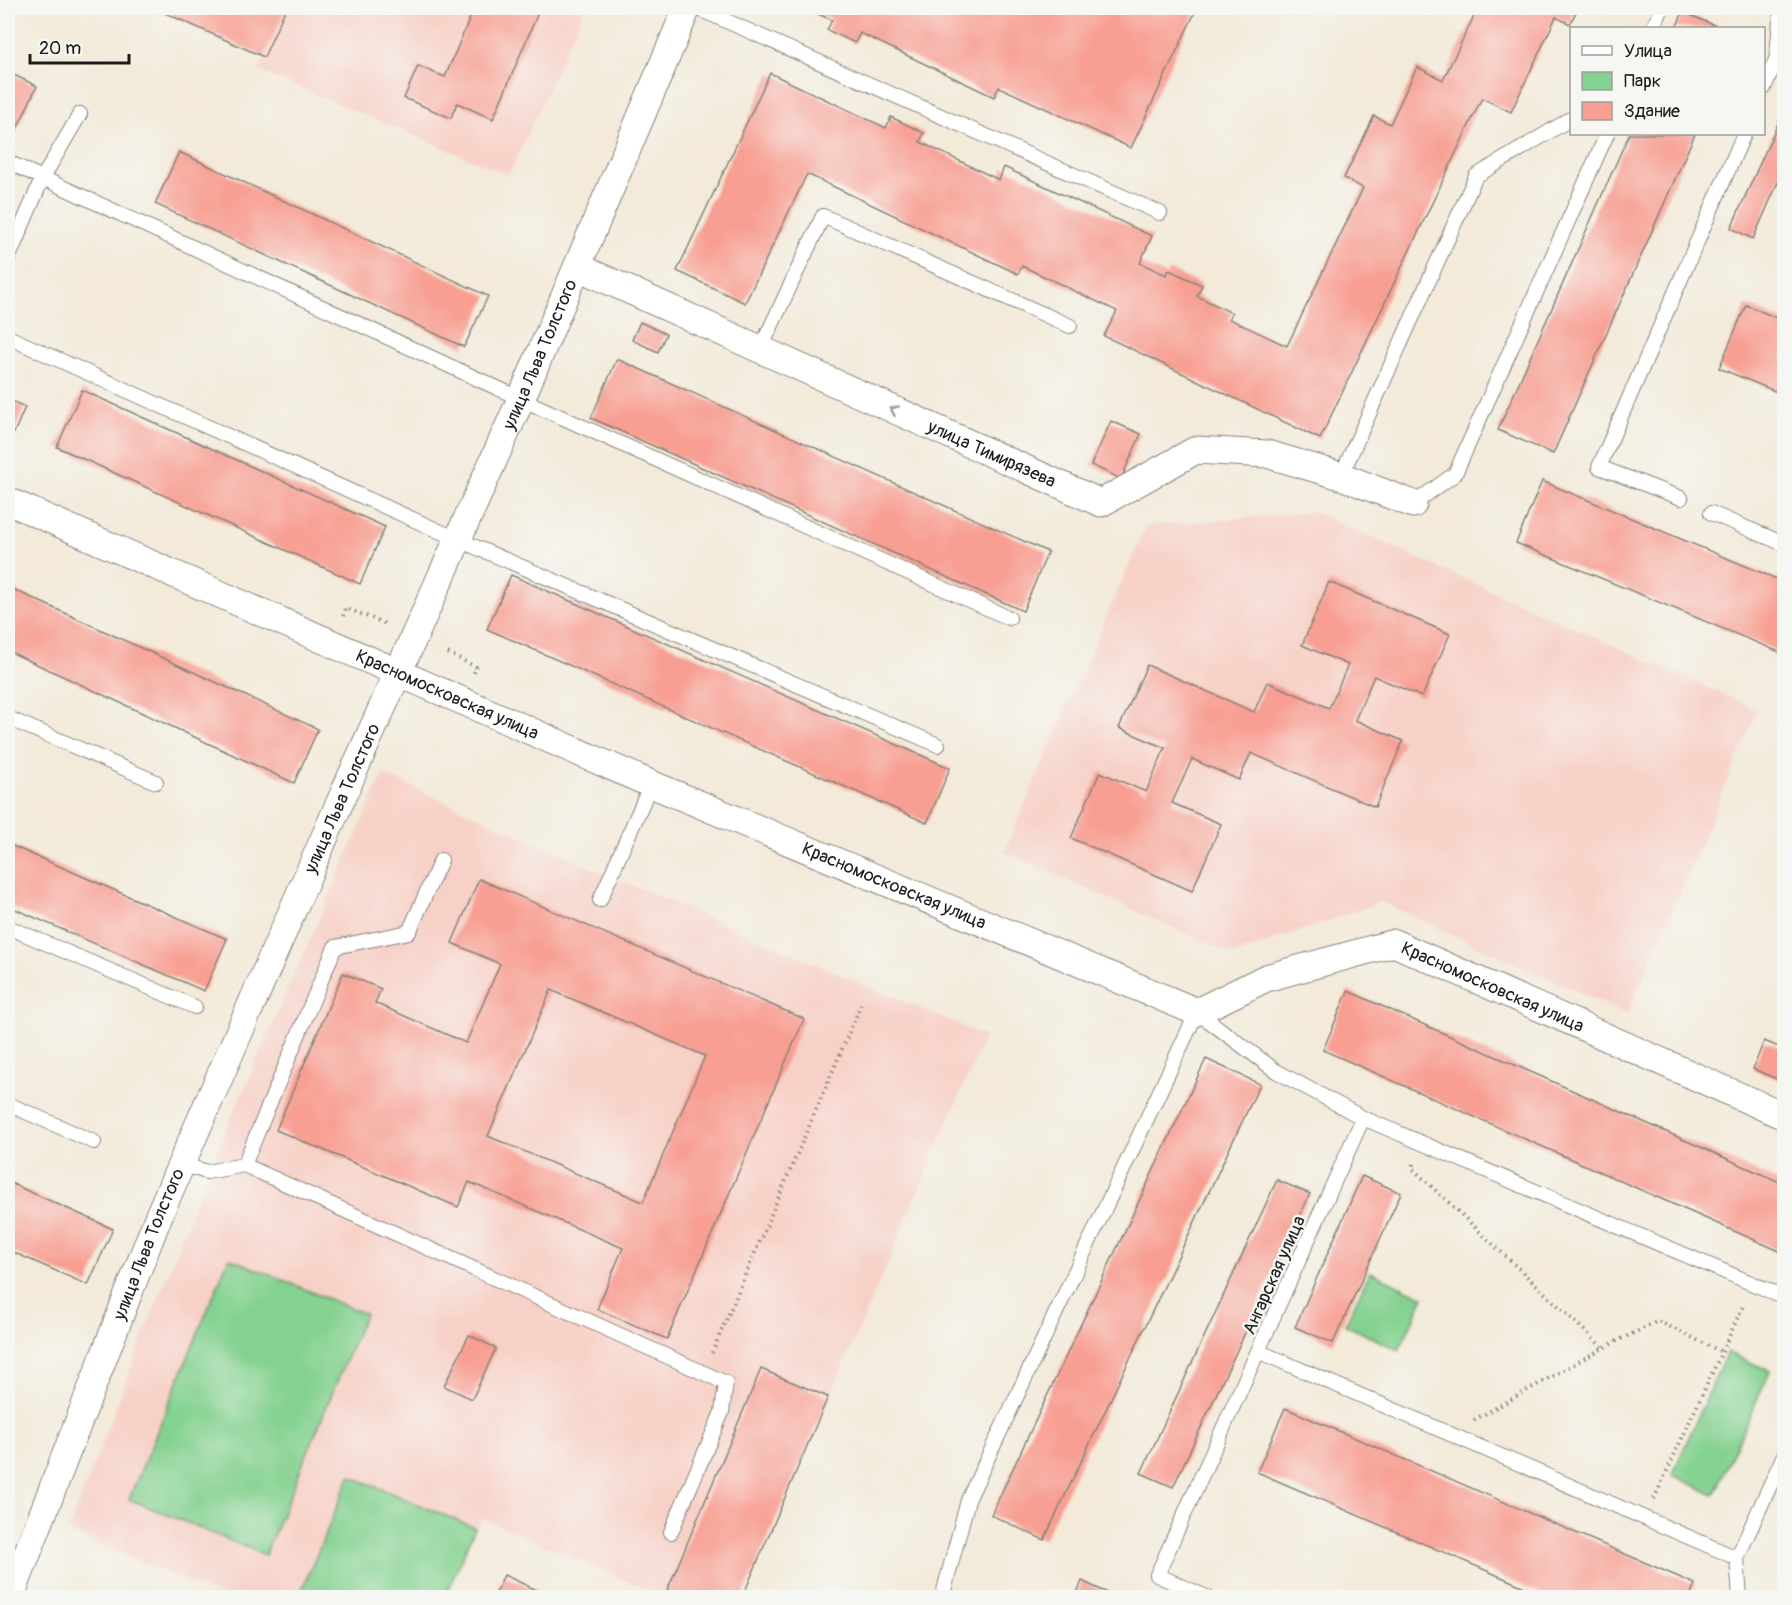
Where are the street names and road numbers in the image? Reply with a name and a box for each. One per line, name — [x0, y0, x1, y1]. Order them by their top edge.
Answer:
street label: улица Льва Толстого — [497, 276, 583, 434]
street label: улица Тимирязева — [923, 415, 1059, 493]
street label: Красномосковская улица — [352, 644, 542, 745]
street label: улица Льва Толстого — [299, 720, 386, 878]
street label: Красномосковская улица — [798, 837, 990, 935]
street label: Красномосковская улица — [1398, 937, 1588, 1038]
street label: улица Льва Толстого — [108, 1165, 190, 1324]
street label: Ангарская улица — [1238, 1212, 1311, 1338]

